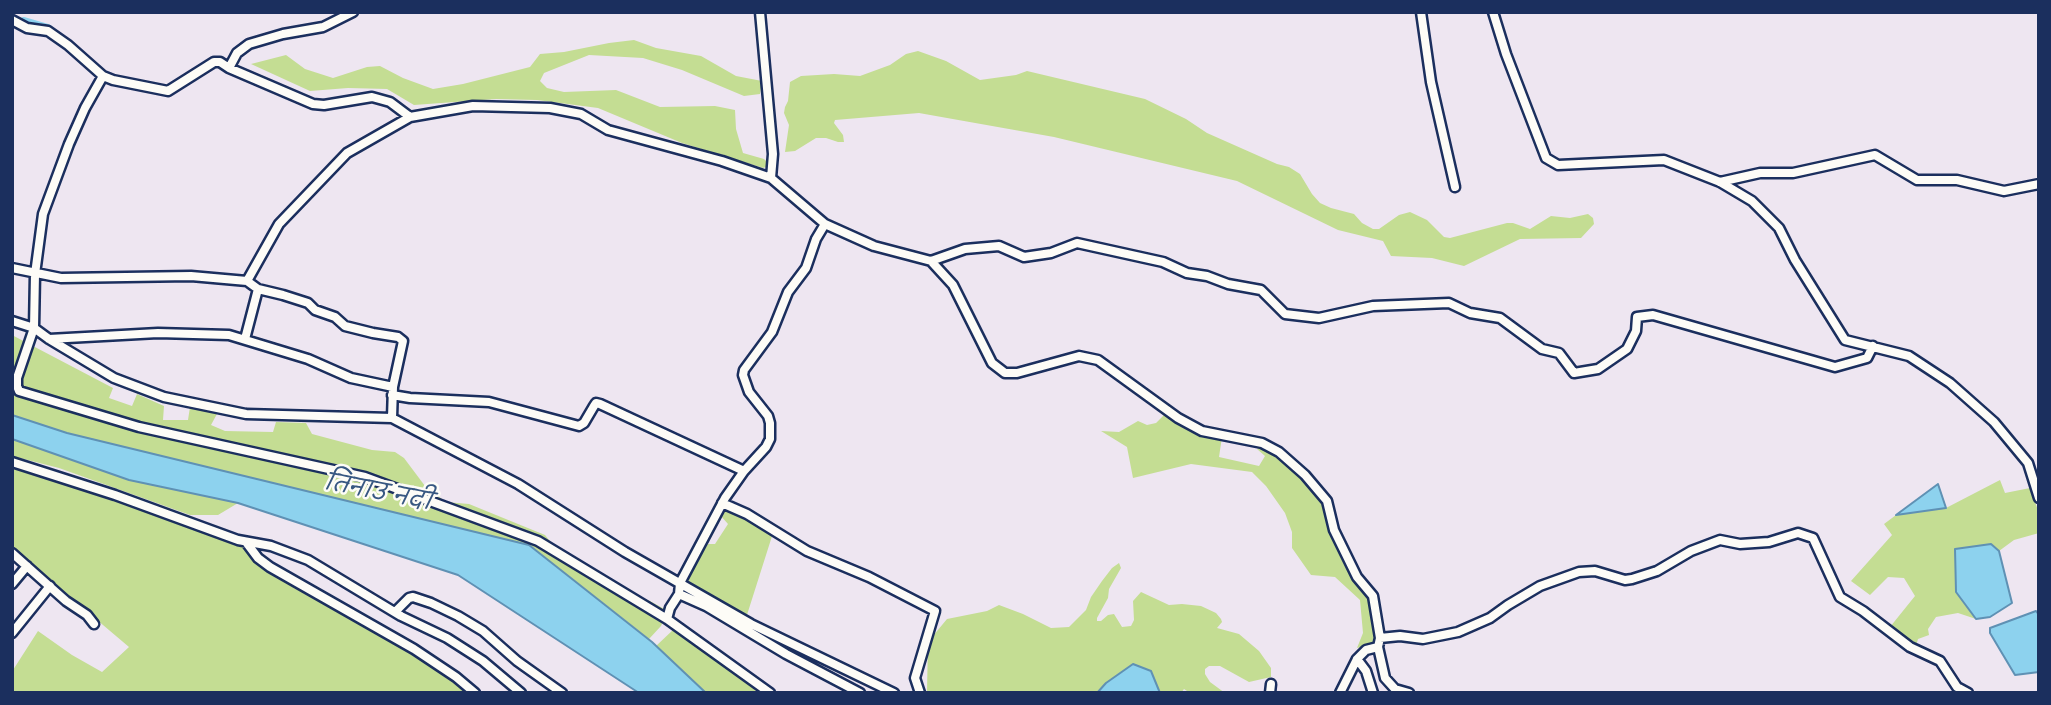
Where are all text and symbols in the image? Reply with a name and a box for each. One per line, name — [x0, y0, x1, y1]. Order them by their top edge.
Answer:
water label: तिनाउ नदी — [322, 468, 434, 516]

